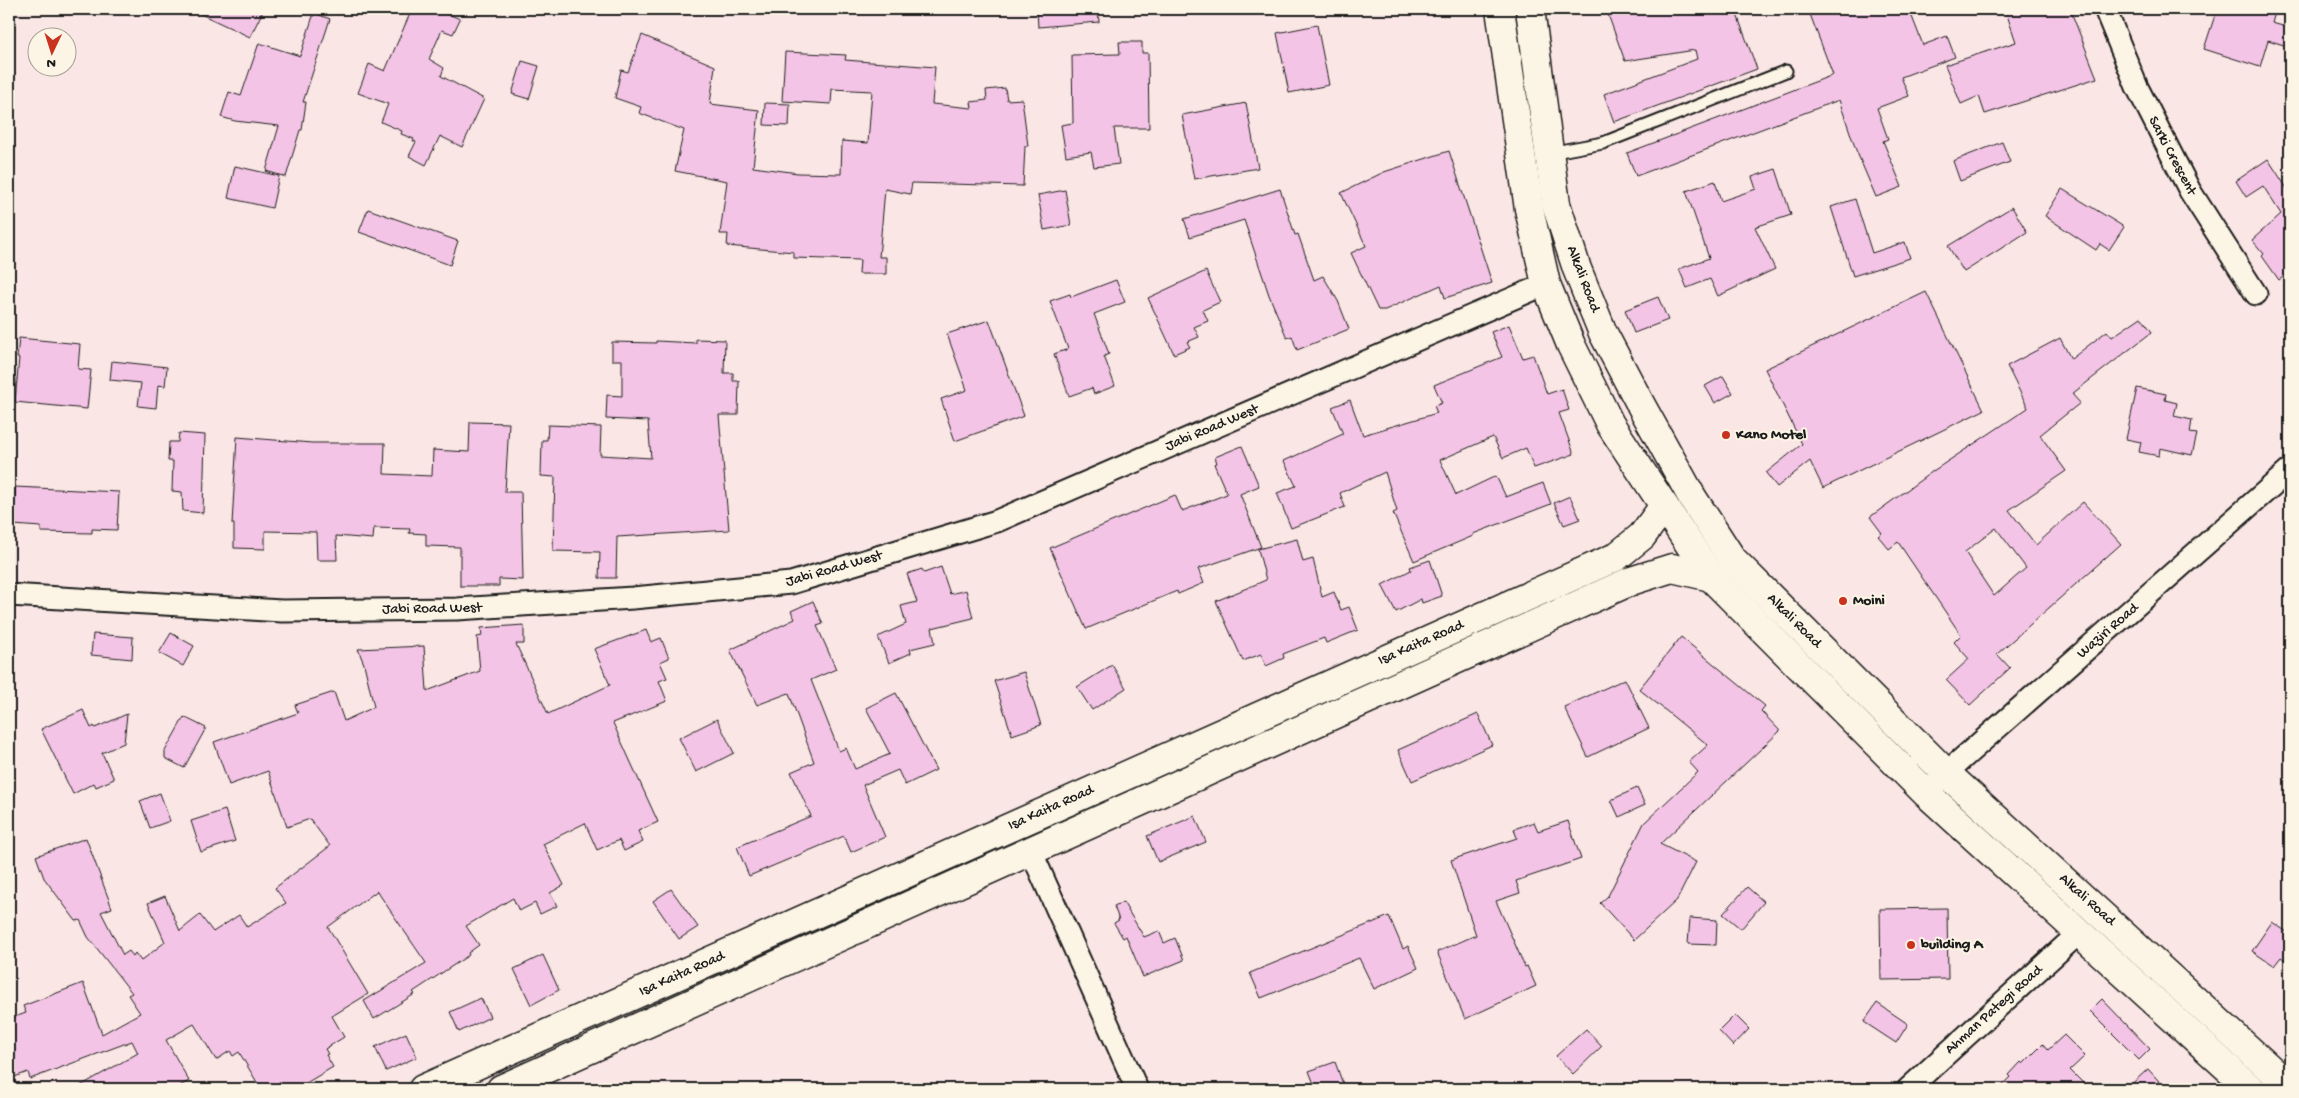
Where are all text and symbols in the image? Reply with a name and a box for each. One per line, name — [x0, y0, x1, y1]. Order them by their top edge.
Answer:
north arrow — [28, 28, 78, 78]
text: N — [46, 54, 56, 71]
street label: Sarki Crescent — [2144, 113, 2201, 200]
street label: Alkali Road — [1562, 243, 1604, 316]
street label: Jabi Road West — [1163, 400, 1263, 456]
place label: Kano Motel — [1735, 426, 1807, 444]
marker: Kano Motel — [1720, 429, 1732, 441]
street label: Jabi Road West — [784, 546, 886, 591]
street label: Alkali Road — [1763, 590, 1826, 653]
place label: Moini — [1853, 592, 1885, 610]
marker: Moini — [1837, 595, 1849, 607]
street label: Jabi Road West — [382, 599, 484, 619]
street label: Waziri Road — [2073, 599, 2143, 663]
street label: Isa Kaita Road — [1375, 616, 1468, 670]
street label: Isa Kaita Road — [1005, 781, 1098, 835]
street label: Alkali Road — [2055, 870, 2120, 931]
place label: building A — [1920, 936, 1984, 954]
marker: building A — [1905, 939, 1917, 951]
street label: Isa Kaita Road — [636, 947, 729, 1001]
street label: Ahman Pategi Road — [1941, 961, 2047, 1059]

